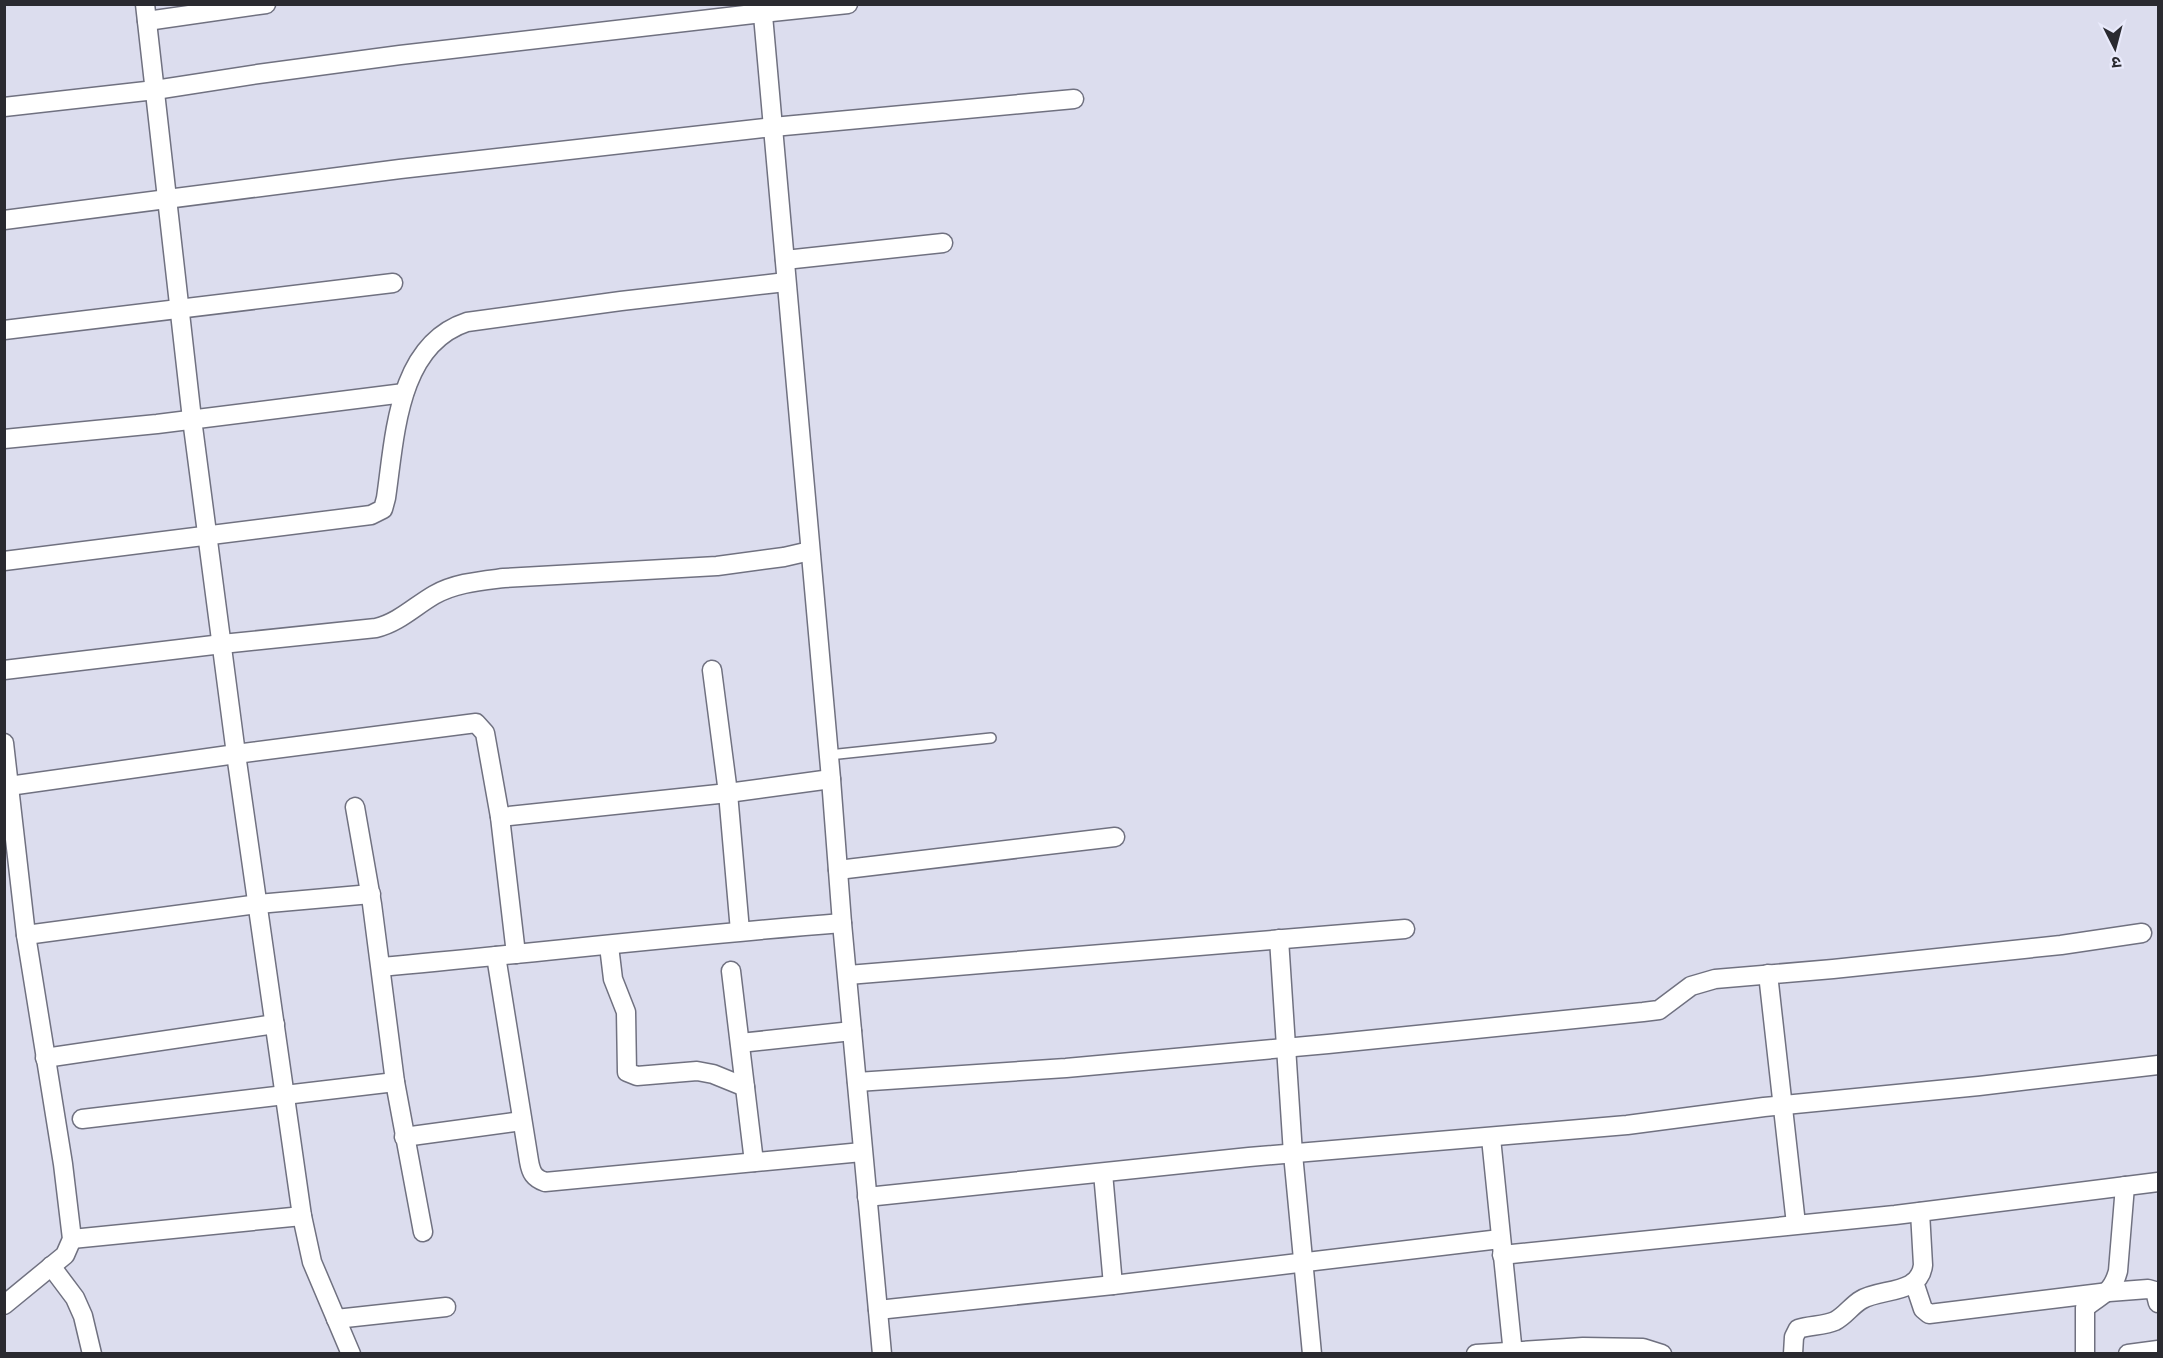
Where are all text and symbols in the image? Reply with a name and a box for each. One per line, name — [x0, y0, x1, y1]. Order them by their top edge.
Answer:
north arrow — [2085, 18, 2145, 78]
text: उ — [2110, 52, 2122, 72]

